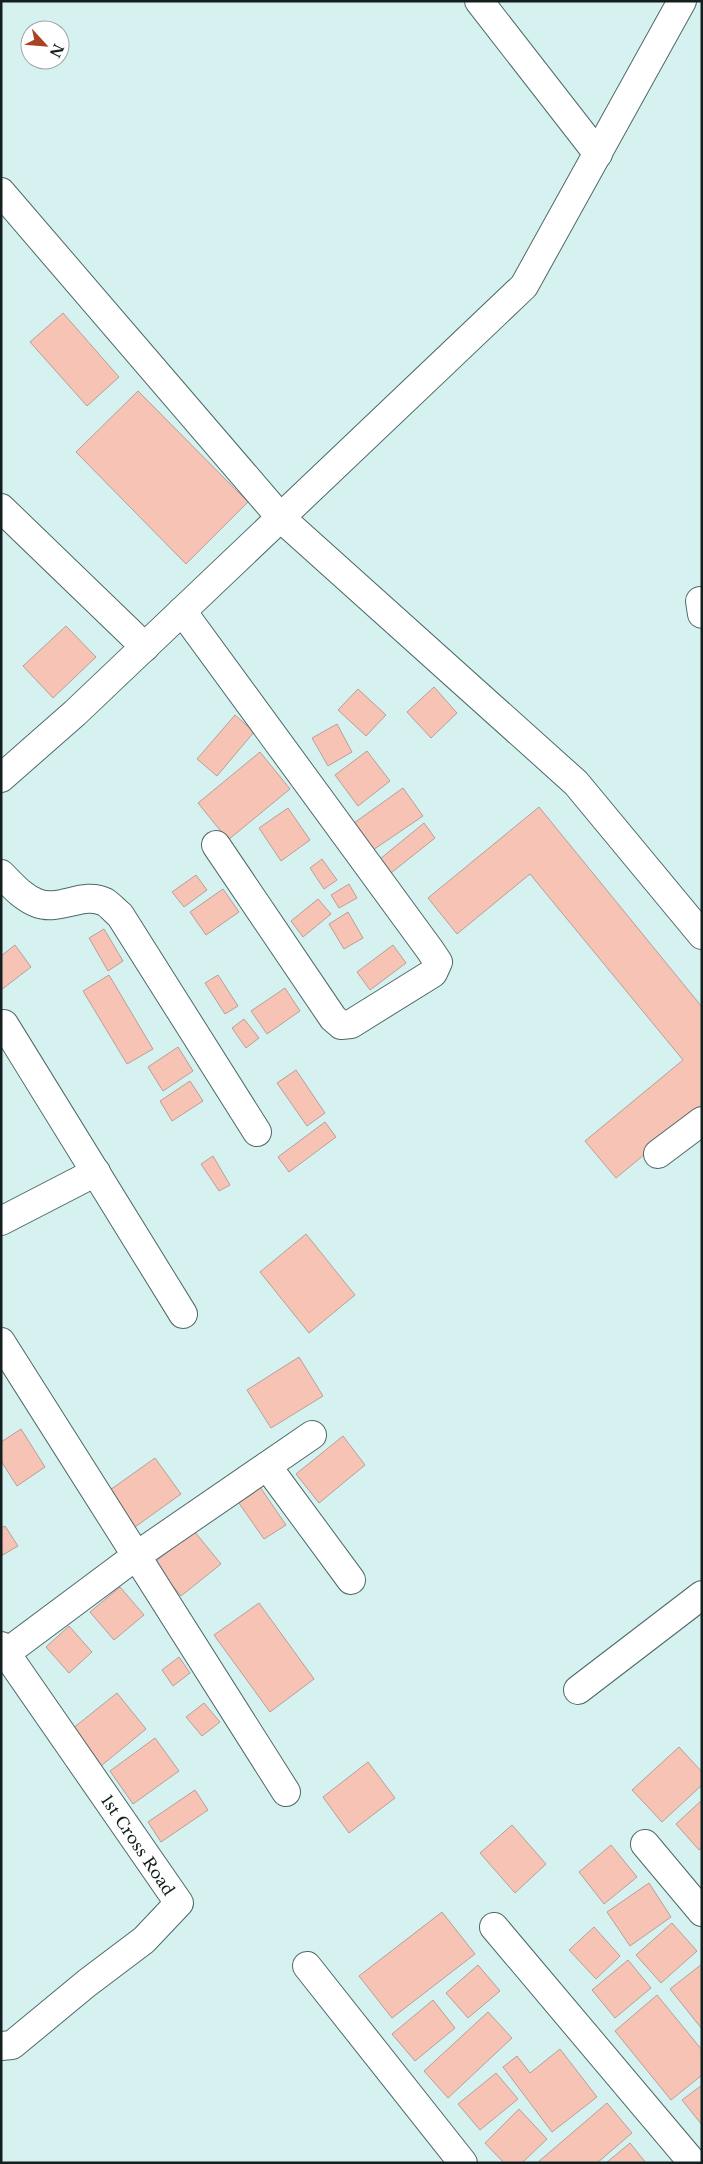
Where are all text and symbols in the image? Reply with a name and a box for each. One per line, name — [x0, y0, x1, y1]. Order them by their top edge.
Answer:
north arrow — [20, 20, 70, 70]
text: N — [46, 41, 68, 61]
street label: 1st Cross Road — [97, 1791, 179, 1899]

